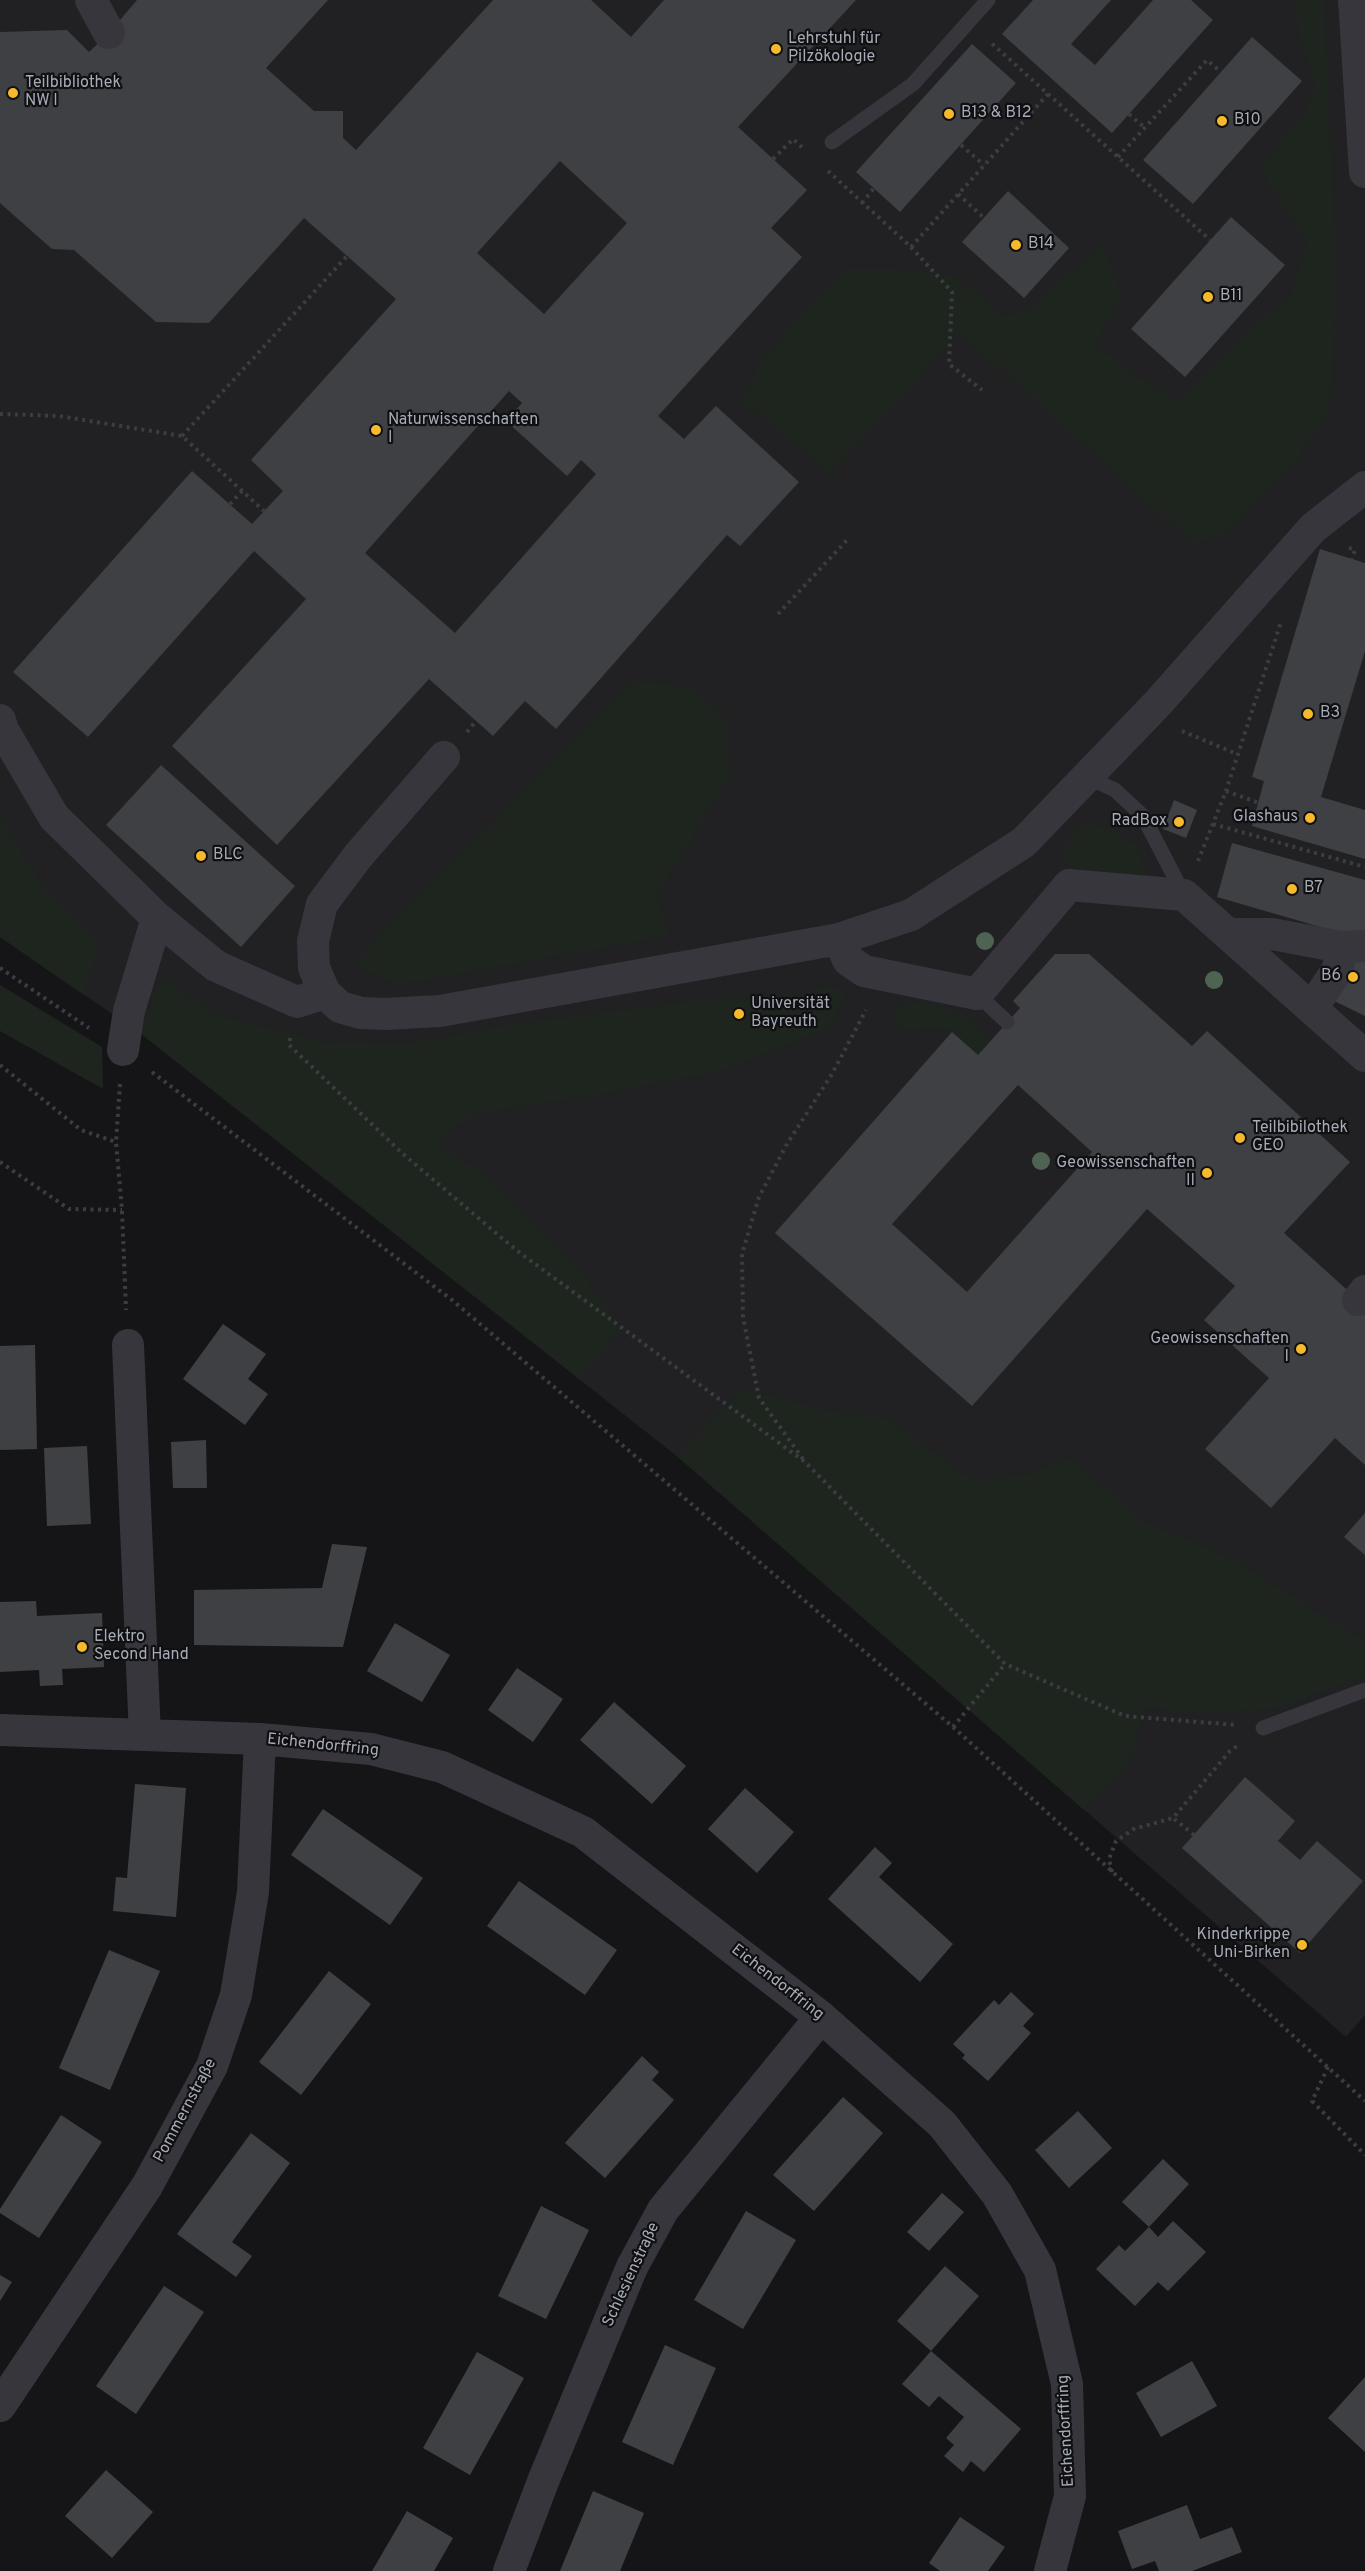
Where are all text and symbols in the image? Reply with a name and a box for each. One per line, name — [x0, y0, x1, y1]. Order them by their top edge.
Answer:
place label: Lehrstuhl für Pilzökologie — [788, 30, 880, 68]
marker: Lehrstuhl für Pilzökologie — [769, 42, 783, 56]
place label: Teilbibliothek NW I — [25, 74, 121, 112]
marker: Teilbibliothek NW I — [6, 86, 20, 100]
place label: B13 & B12 — [961, 104, 1032, 124]
marker: B13 & B12 — [942, 107, 956, 121]
place label: B10 — [1234, 111, 1261, 131]
marker: B10 — [1215, 114, 1229, 128]
place label: B14 — [1028, 235, 1054, 255]
marker: B14 — [1009, 238, 1023, 252]
place label: B11 — [1220, 287, 1242, 307]
marker: B11 — [1201, 290, 1215, 304]
place label: Naturwissenschaften I — [388, 411, 538, 449]
marker: Naturwissenschaften I — [369, 423, 383, 437]
place label: B3 — [1320, 704, 1340, 724]
marker: B3 — [1301, 707, 1315, 721]
place label: Glashaus — [1233, 808, 1298, 828]
marker: Glashaus — [1303, 811, 1317, 825]
place label: RadBox — [1111, 812, 1167, 832]
marker: RadBox — [1172, 815, 1186, 829]
place label: BLC — [213, 846, 242, 866]
marker: BLC — [194, 849, 208, 863]
place label: B7 — [1304, 879, 1323, 899]
marker: B7 — [1285, 882, 1299, 896]
place label: B6 — [1321, 967, 1341, 987]
marker: B6 — [1346, 970, 1360, 984]
place label: Universität Bayreuth — [751, 995, 830, 1033]
marker: Universität Bayreuth — [732, 1007, 746, 1021]
place label: Teilbibilothek GEO — [1252, 1119, 1348, 1157]
marker: Teilbibilothek GEO — [1233, 1131, 1247, 1145]
place label: Geowissenschaften II — [1056, 1154, 1195, 1192]
marker: Geowissenschaften II — [1200, 1166, 1214, 1180]
place label: Geowissenschaften I — [1150, 1330, 1289, 1368]
marker: Geowissenschaften I — [1294, 1342, 1308, 1356]
place label: Elektro Second Hand — [94, 1628, 189, 1666]
marker: Elektro Second Hand — [75, 1640, 89, 1654]
street label: Eichendorffring — [266, 1731, 380, 1761]
place label: Kinderkrippe Uni-Birken — [1197, 1926, 1290, 1964]
marker: Kinderkrippe Uni-Birken — [1295, 1938, 1309, 1952]
street label: Eichendorffring — [727, 1941, 827, 2025]
street label: Pommernstraße — [151, 2056, 221, 2166]
street label: Schlesienstraße — [599, 2220, 665, 2330]
street label: Eichendorffring — [1054, 2374, 1080, 2488]

